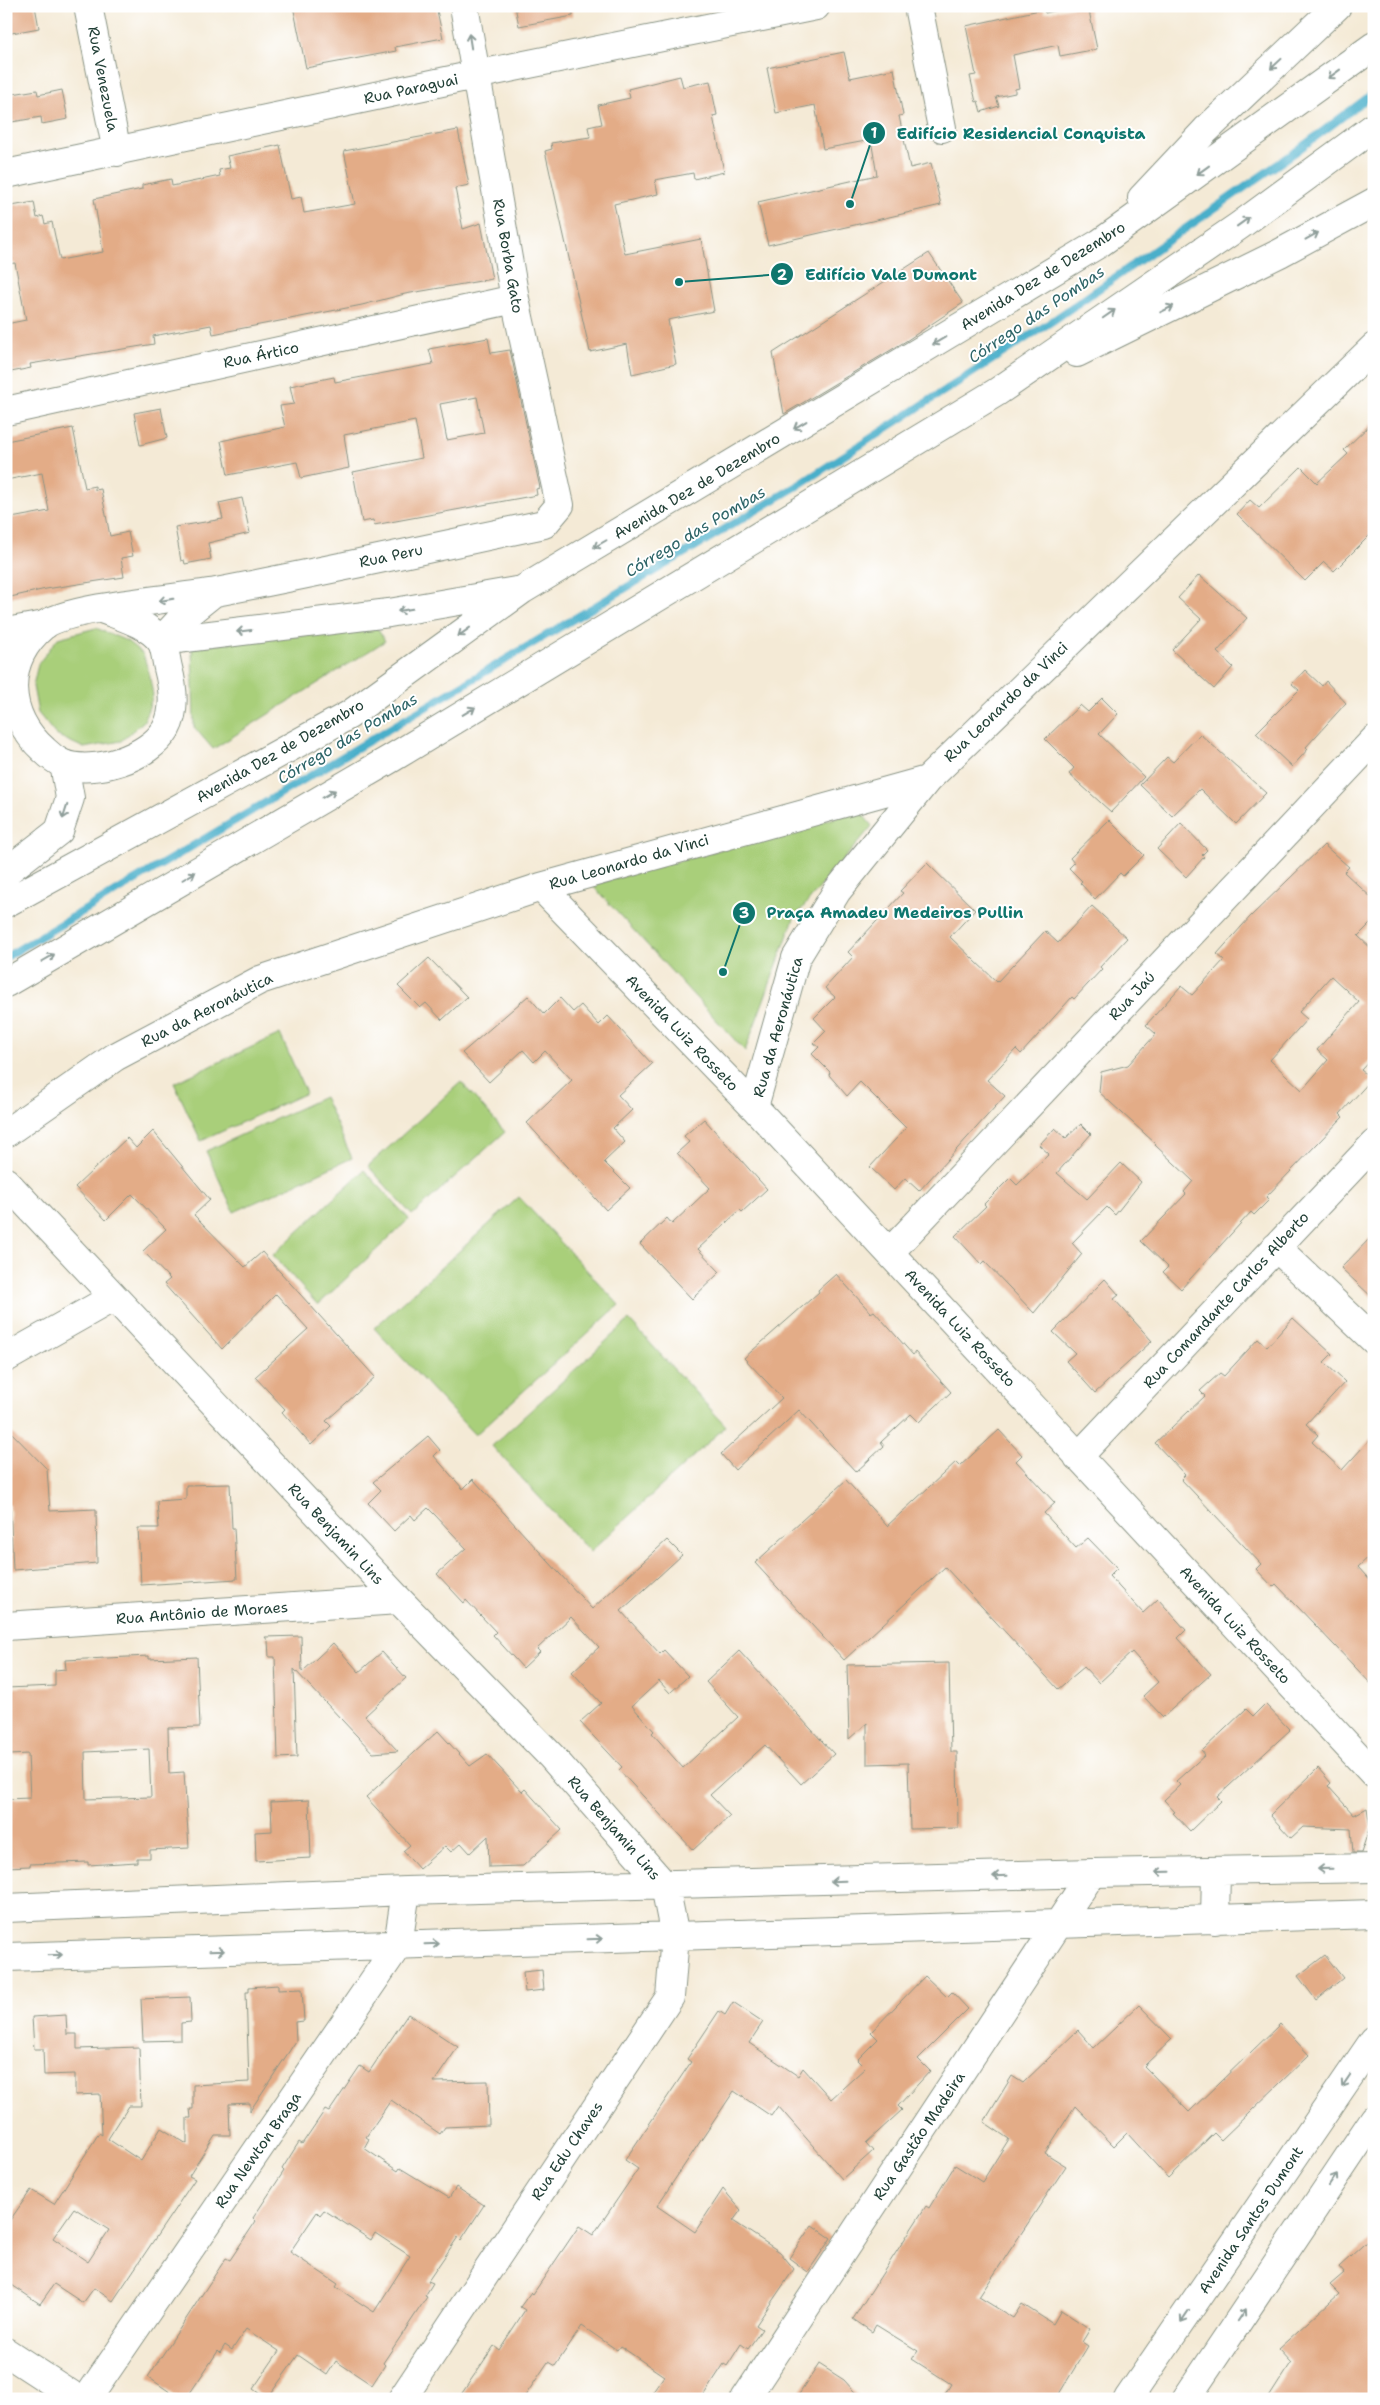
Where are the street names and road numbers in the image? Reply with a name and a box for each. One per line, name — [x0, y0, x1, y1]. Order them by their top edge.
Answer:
street label: Rua Venezuela — [83, 25, 123, 134]
street label: Rua Paraguai — [362, 69, 460, 109]
street label: Rua Borba Gato — [488, 197, 528, 315]
street label: Avenida Dez de Dezembro — [957, 217, 1129, 335]
street label: Rua Ártico — [221, 336, 301, 373]
street label: Avenida Dez de Dezembro — [610, 428, 784, 544]
street label: Rua Peru — [357, 540, 425, 572]
street label: Rua Leonardo da Vinci — [940, 637, 1072, 767]
street label: Avenida Dez de Dezembro — [192, 695, 368, 807]
street label: Rua Leonardo da Vinci — [547, 830, 711, 894]
street label: Rua da Aeronáutica — [748, 954, 808, 1100]
street label: Rua Jaú — [1104, 967, 1160, 1025]
street label: Rua da Aeronáutica — [138, 968, 277, 1052]
street label: Avenida Luiz Rosseto — [621, 970, 743, 1096]
street label: Rua Comandante Carlos Alberto — [1139, 1207, 1313, 1393]
street label: Avenida Luiz Rosseto — [900, 1265, 1020, 1391]
street label: Rua Benjamin Lins — [284, 1479, 388, 1589]
street label: Avenida Luiz Rosseto — [1175, 1562, 1295, 1688]
street label: Rua Antônio de Moraes — [115, 1597, 289, 1629]
street label: Rua Benjamin Lins — [563, 1772, 665, 1884]
street label: Rua Gastão Madeira — [869, 2067, 970, 2204]
street label: Rua Newton Braga — [210, 2087, 306, 2212]
street label: Rua Edu Chaves — [526, 2098, 608, 2204]
street label: Avenida Santos Dumont — [1194, 2142, 1308, 2298]

